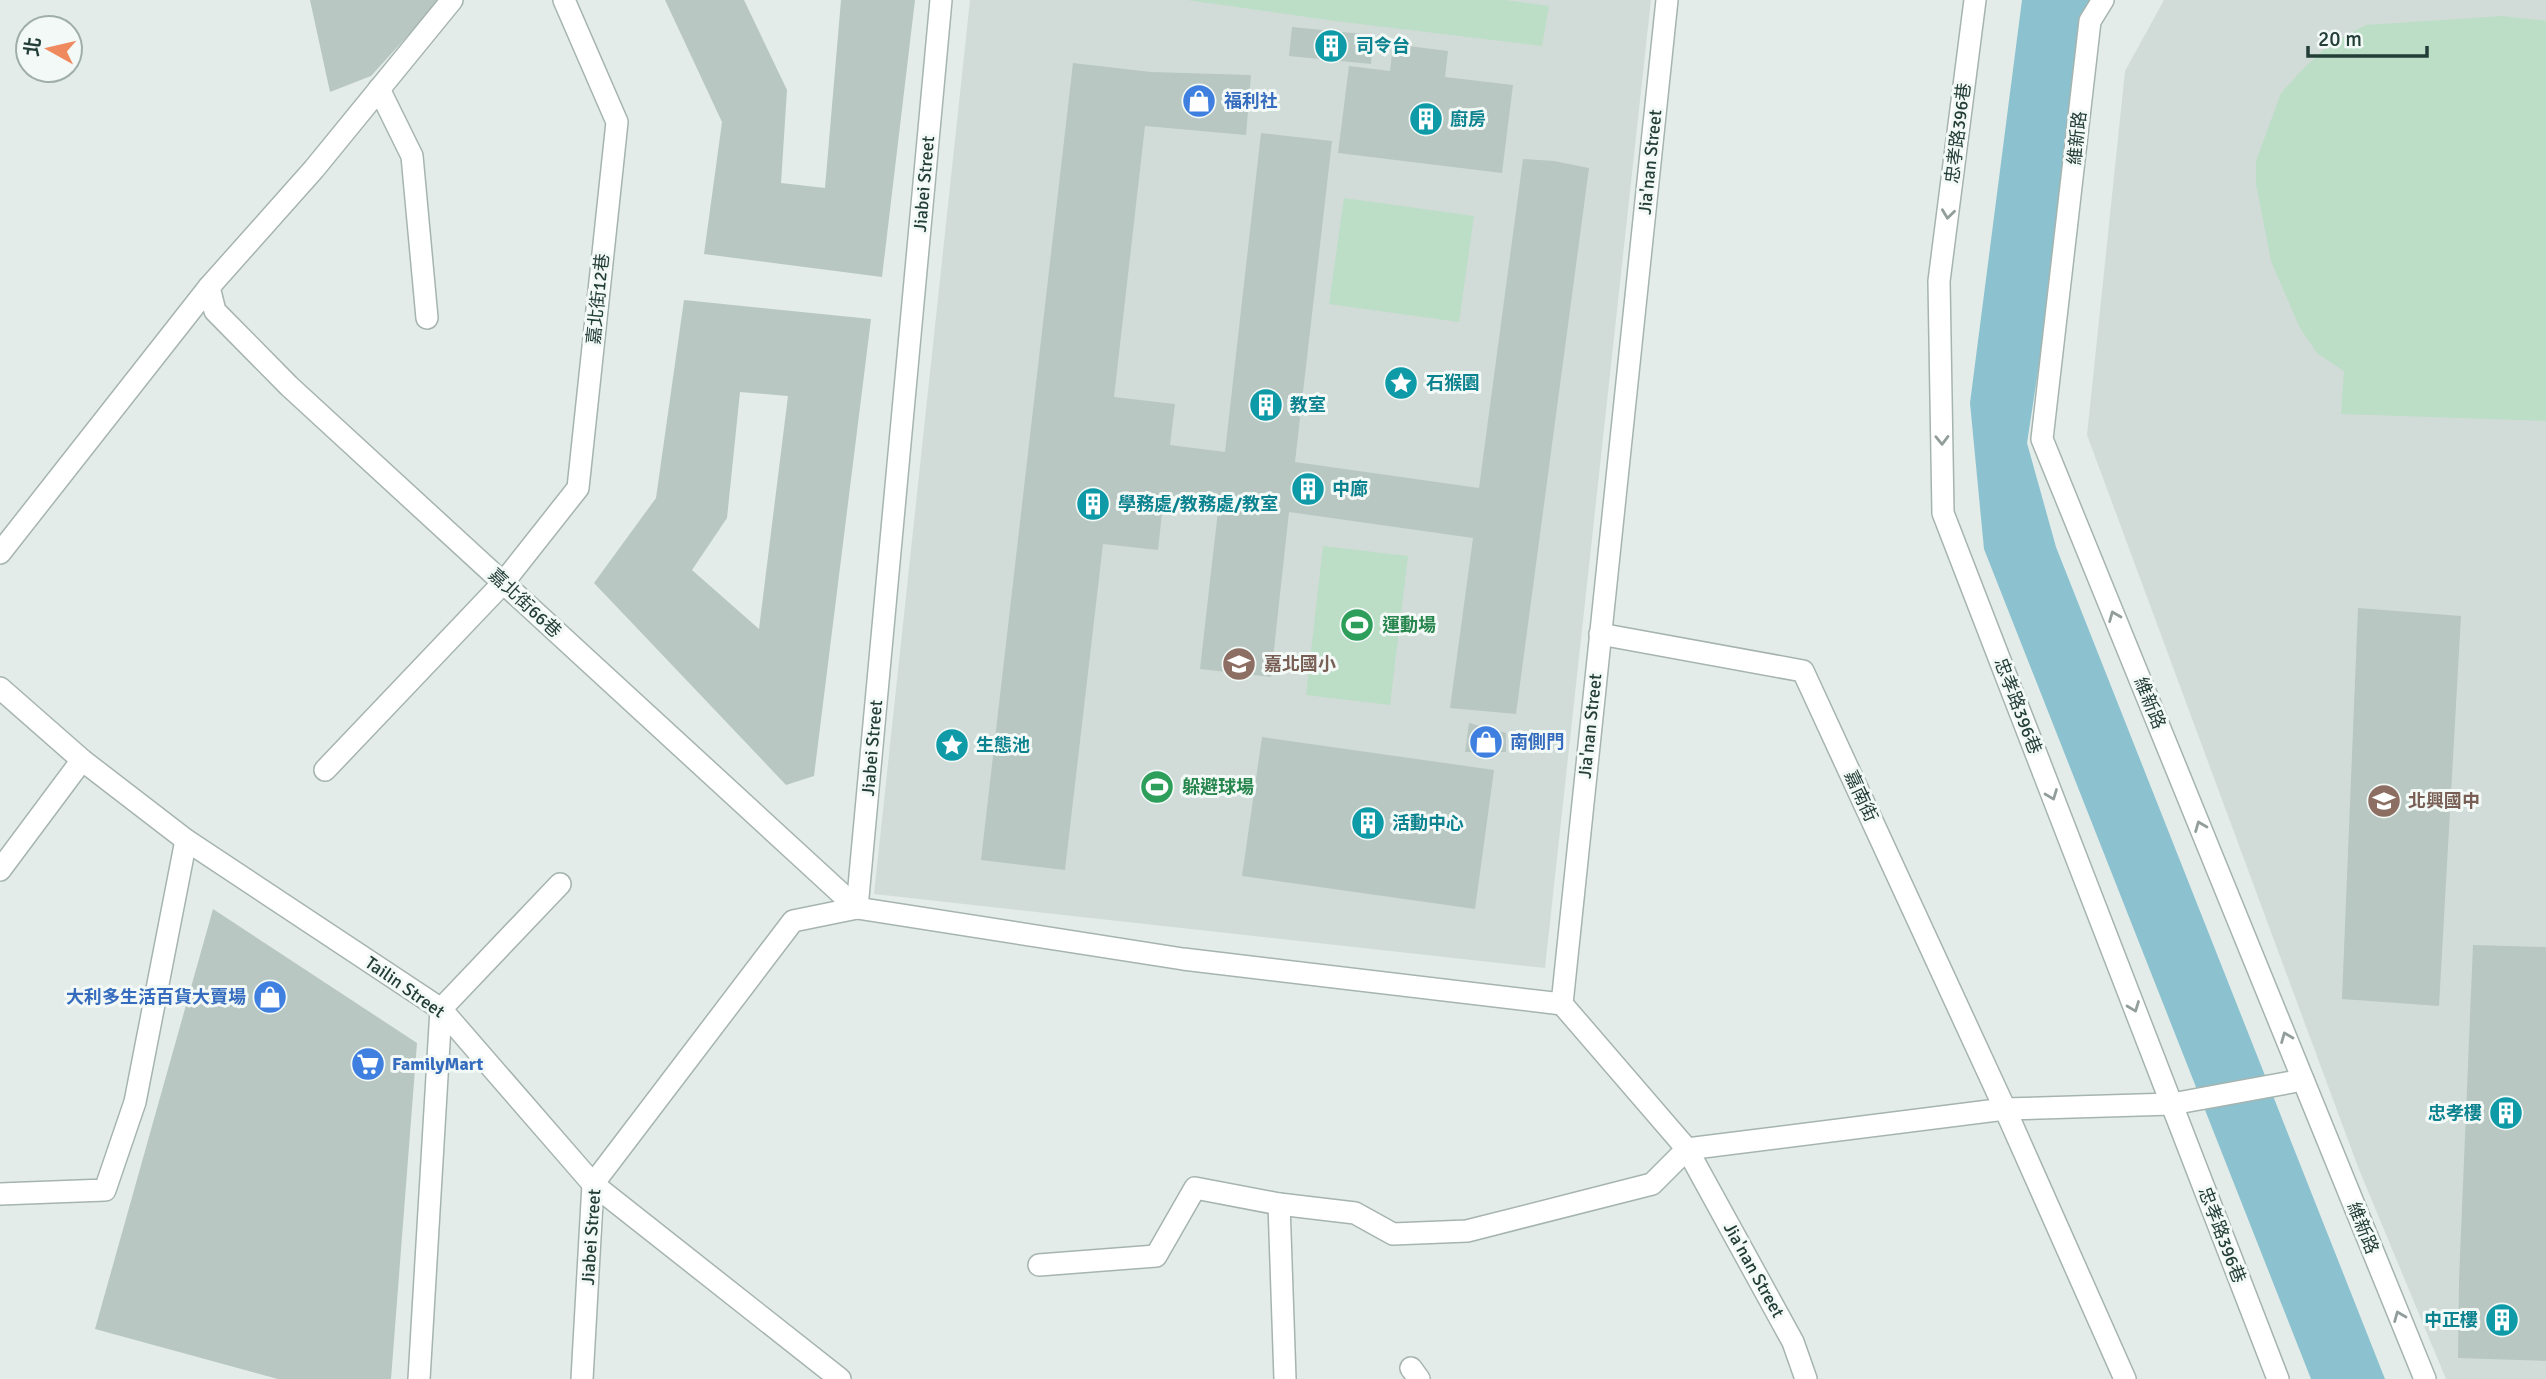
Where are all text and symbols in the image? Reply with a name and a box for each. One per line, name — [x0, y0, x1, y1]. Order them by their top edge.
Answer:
north arrow — [14, 14, 84, 84]
scale bar — [2308, 14, 2427, 58]
text: 20 m — [2318, 26, 2362, 52]
building icon: 司令台 — [1312, 27, 1350, 65]
place label: 司令台 — [1356, 35, 1410, 57]
text: 北 — [20, 36, 46, 58]
street label: 忠孝路396巷 — [1941, 81, 1975, 185]
shop icon: 福利社 — [1180, 82, 1218, 120]
place label: 福利社 — [1224, 90, 1278, 112]
building icon: 廚房 — [1407, 100, 1445, 138]
place label: 廚房 — [1450, 108, 1486, 130]
street label: Jia'nan Street — [1634, 108, 1666, 216]
street label: 維新路 — [2063, 110, 2091, 166]
street label: Jiabei Street — [909, 135, 939, 233]
one-way arrow — [1940, 208, 1955, 219]
street label: 嘉北街12巷 — [582, 252, 614, 346]
place icon: 石猴園 — [1382, 364, 1420, 402]
place label: 石猴園 — [1426, 372, 1480, 394]
building icon: 教室 — [1247, 386, 1285, 424]
place label: 教室 — [1290, 394, 1326, 416]
one-way arrow — [1934, 436, 1950, 446]
building icon: 中廊 — [1289, 470, 1327, 508]
place label: 中廊 — [1332, 478, 1368, 500]
building icon: 學務處/教務處/教室 — [1074, 485, 1112, 523]
place label: 學務處/教務處/教室 — [1118, 493, 1278, 515]
street label: 嘉北街66巷 — [484, 564, 566, 642]
sports icon: 運動場 — [1338, 606, 1376, 644]
one-way arrow — [2109, 610, 2123, 622]
place label: 運動場 — [1382, 614, 1436, 636]
school or university icon: 嘉北國小 — [1220, 645, 1258, 683]
place label: 嘉北國小 — [1264, 653, 1336, 675]
street label: 忠孝路396巷 — [1990, 655, 2046, 757]
street label: Jia'nan Street — [1574, 672, 1606, 780]
street label: 維新路 — [2130, 674, 2170, 732]
street label: Jiabei Street — [857, 699, 887, 797]
shop icon: 南側門 — [1467, 723, 1505, 761]
place icon: 生態池 — [933, 726, 971, 764]
place label: 南側門 — [1510, 731, 1564, 753]
place label: 生態池 — [976, 734, 1030, 756]
street label: 嘉南街 — [1840, 767, 1882, 825]
sports icon: 躲避球場 — [1138, 768, 1176, 806]
place label: 躲避球場 — [1182, 776, 1254, 798]
school or university icon: 北興國中 — [2365, 782, 2403, 820]
one-way arrow — [2044, 788, 2058, 800]
place label: 北興國中 — [2408, 790, 2480, 812]
building icon: 活動中心 — [1349, 804, 1387, 842]
place label: 活動中心 — [1392, 812, 1464, 834]
one-way arrow — [2194, 821, 2208, 834]
street label: Tailin Street — [361, 952, 449, 1022]
shop icon: 大利多生活百貨大賣場 — [251, 978, 289, 1016]
place label: 大利多生活百貨大賣場 — [66, 986, 246, 1008]
one-way arrow — [2126, 1000, 2140, 1012]
one-way arrow — [2280, 1032, 2294, 1044]
supermarket icon: FamilyMart — [349, 1045, 387, 1083]
place label: FamilyMart — [392, 1053, 484, 1075]
building icon: 忠孝樓 — [2487, 1094, 2525, 1132]
place label: 忠孝樓 — [2428, 1102, 2482, 1124]
street label: 忠孝路396巷 — [2194, 1184, 2250, 1286]
street label: Jiabei Street — [577, 1188, 605, 1286]
street label: 維新路 — [2343, 1199, 2383, 1257]
street label: Jia'nan Street — [1719, 1219, 1789, 1321]
building icon: 中正樓 — [2483, 1301, 2521, 1339]
place label: 中正樓 — [2424, 1309, 2478, 1331]
one-way arrow — [2394, 1310, 2408, 1322]

